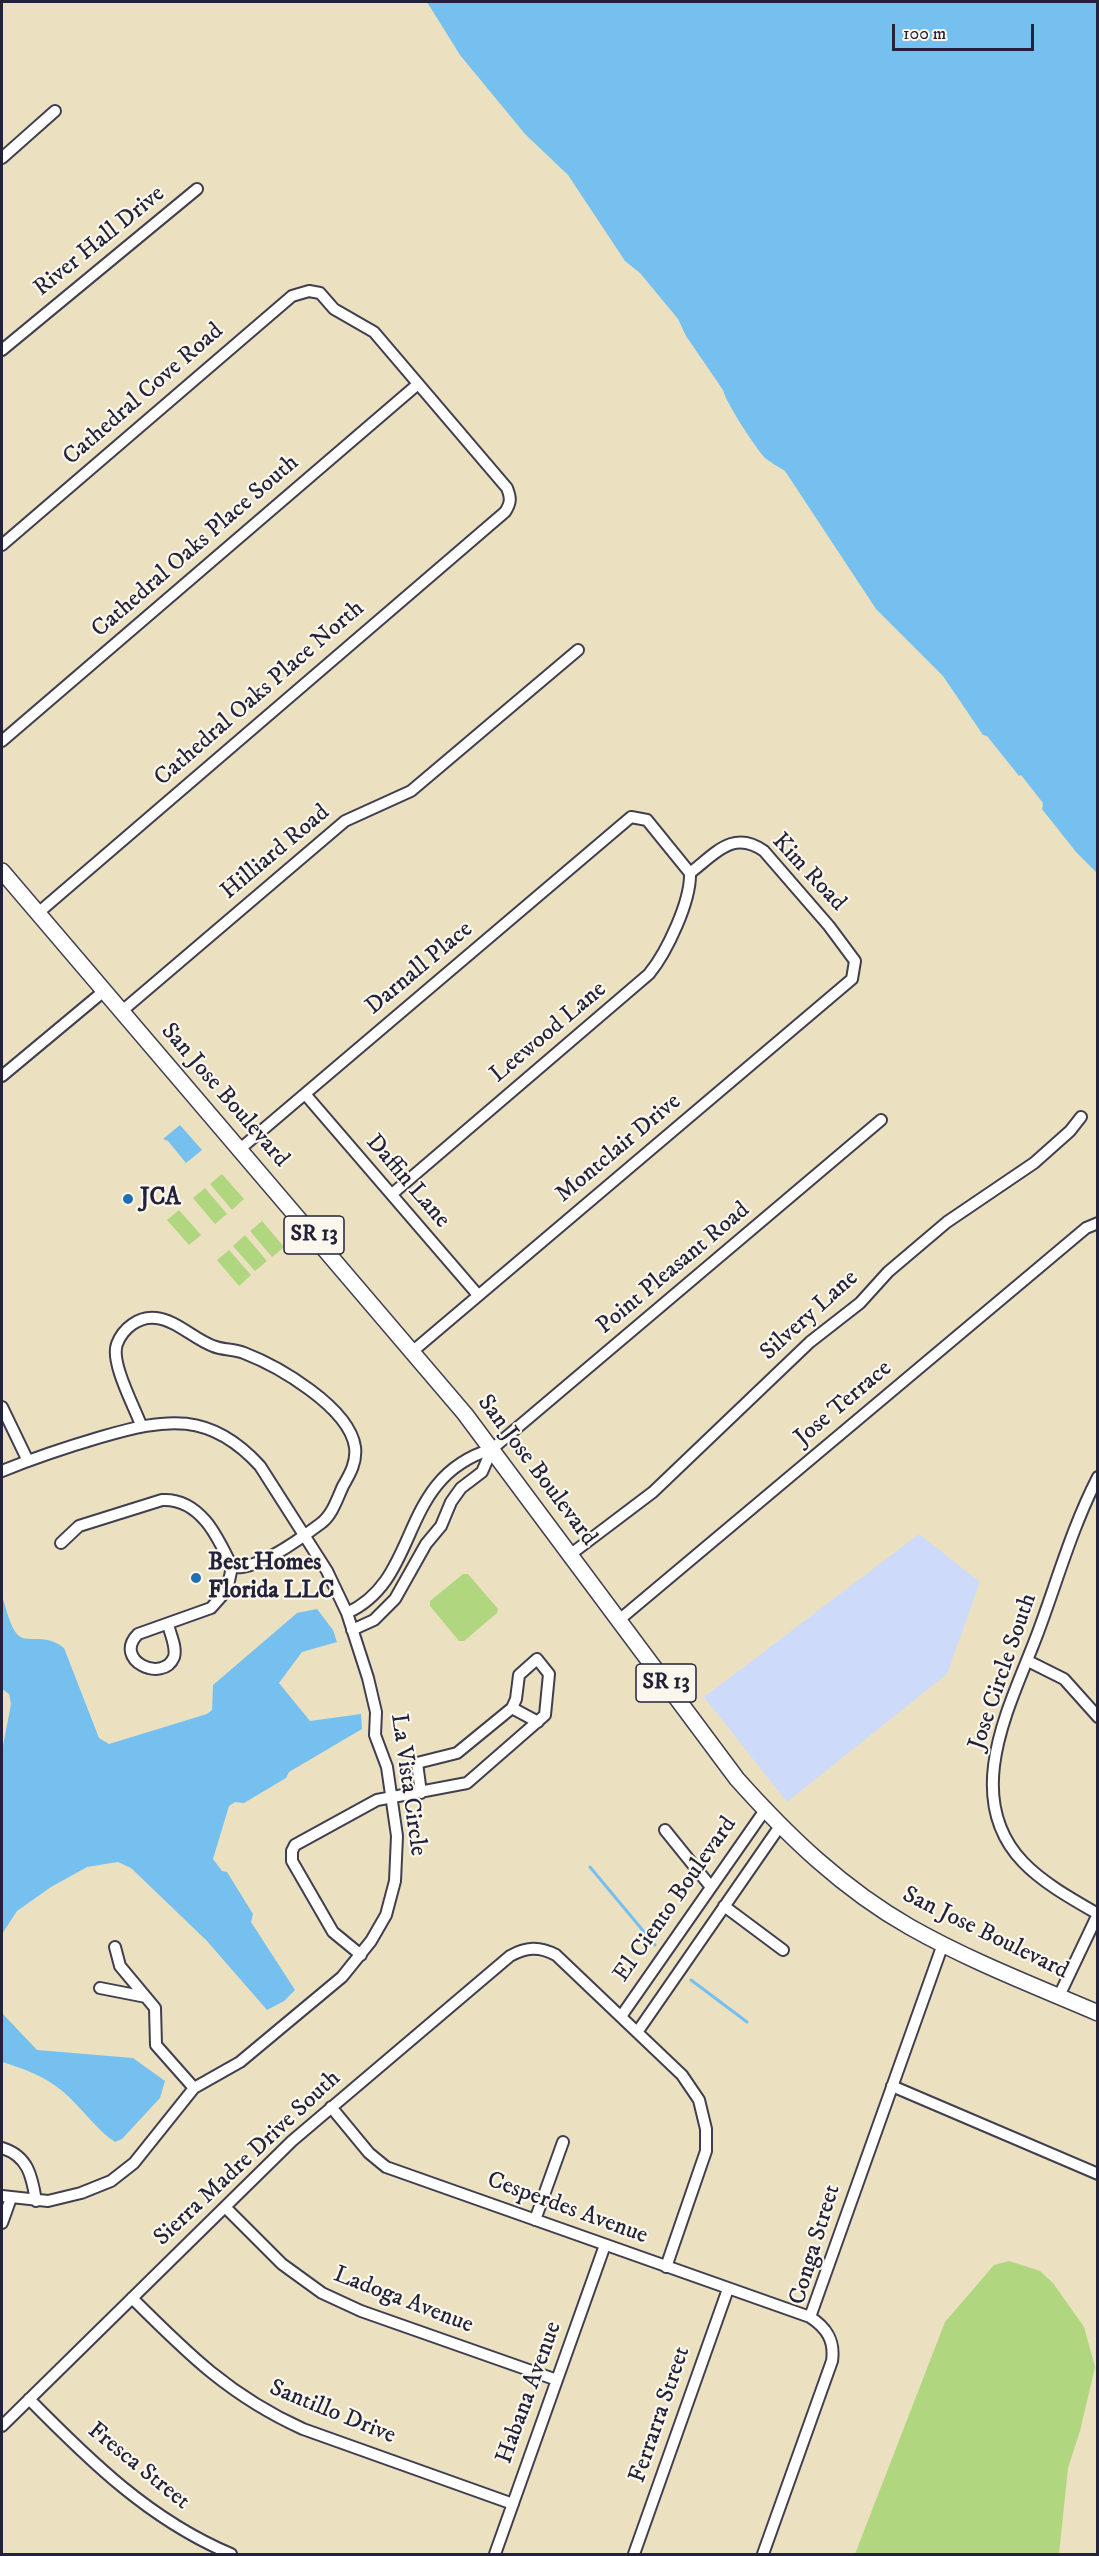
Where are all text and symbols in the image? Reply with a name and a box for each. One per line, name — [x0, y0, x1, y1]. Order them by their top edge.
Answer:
scale bar — [895, 12, 1038, 50]
text: 100 m — [903, 23, 946, 45]
street label: River Hall Drive — [29, 180, 171, 304]
street label: Cathedral Cove Road — [58, 318, 230, 472]
street label: Cathedral Oaks Place South — [87, 449, 305, 645]
street label: Cathedral Oaks Place North — [149, 595, 371, 793]
street label: Hilliard Road — [216, 799, 336, 907]
street label: Kim Road — [765, 828, 851, 918]
street label: Darnall Place — [361, 916, 479, 1022]
street label: Leewood Lane — [485, 976, 613, 1090]
street label: San Jose Boulevard — [154, 1018, 294, 1174]
street label: Montclair Drive — [550, 1088, 688, 1210]
street label: Daffin Lane — [359, 1129, 455, 1235]
place label: JCA — [140, 1185, 181, 1213]
marker: JCA — [121, 1192, 135, 1206]
street label: Point Pleasant Road — [592, 1197, 756, 1341]
road number: SR 13 — [284, 1216, 344, 1254]
street label: Silvery Lane — [755, 1265, 865, 1367]
street label: Jose Terrace — [790, 1355, 898, 1453]
street label: San Jose Boulevard — [470, 1390, 602, 1552]
place label: Best Homes Florida LLC — [208, 1550, 334, 1606]
marker: Best Homes Florida LLC — [189, 1571, 203, 1585]
street label: Jose Circle South — [964, 1590, 1044, 1754]
road number: SR 13 — [636, 1664, 696, 1702]
street label: La Vista Circle — [383, 1712, 431, 1858]
street label: El Ciento Boulevard — [608, 1812, 744, 1988]
street label: San Jose Boulevard — [897, 1881, 1073, 1987]
street label: Sierra Madre Drive South — [149, 2065, 347, 2253]
street label: Cesperdes Avenue — [483, 2167, 651, 2251]
street label: Conga Street — [784, 2182, 848, 2308]
street label: Ladoga Avenue — [329, 2261, 477, 2341]
street label: Habana Avenue — [491, 2318, 569, 2468]
street label: Ferrarra Street — [624, 2343, 698, 2487]
street label: Santillo Drive — [265, 2375, 399, 2451]
street label: Fresca Street — [81, 2417, 195, 2517]

